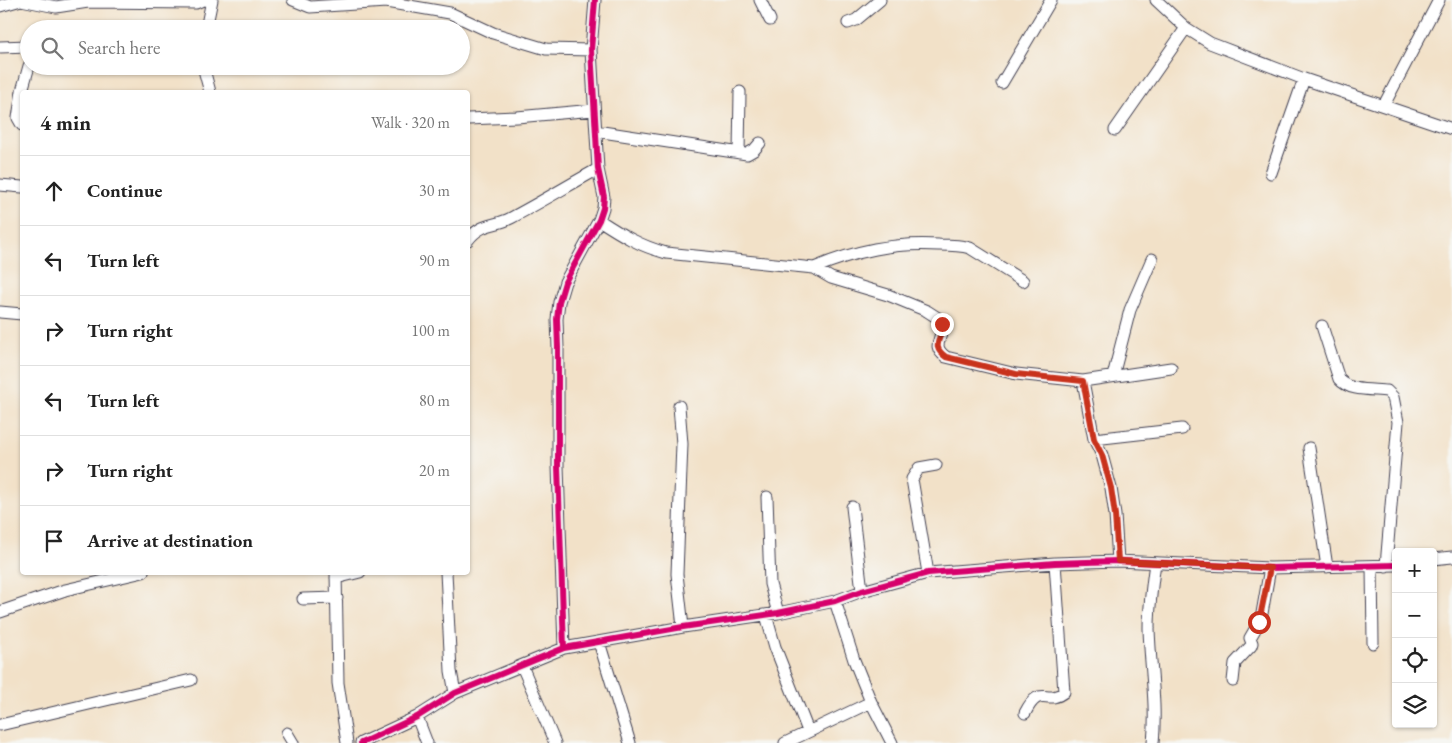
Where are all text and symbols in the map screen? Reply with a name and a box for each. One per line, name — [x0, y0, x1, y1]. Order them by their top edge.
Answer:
search box — [20, 20, 470, 75]
icon: search — [38, 34, 66, 62]
text: Search here — [78, 35, 160, 60]
text: 4 min — [40, 109, 91, 136]
text: Walk · 320 m — [371, 112, 450, 133]
icon: ahead — [40, 177, 68, 205]
text: Continue — [87, 178, 162, 203]
text: 30 m — [419, 180, 450, 201]
icon: left — [40, 247, 68, 275]
text: Turn left — [87, 248, 159, 273]
text: 90 m — [419, 250, 450, 271]
route end — [931, 313, 954, 336]
icon: right — [40, 317, 68, 345]
text: Turn right — [87, 318, 173, 343]
text: 100 m — [411, 320, 450, 341]
icon: left — [40, 387, 68, 415]
text: Turn left — [87, 388, 159, 413]
text: 80 m — [419, 390, 450, 411]
icon: right — [40, 457, 68, 485]
text: Turn right — [87, 458, 173, 483]
text: 20 m — [419, 460, 450, 481]
icon: arrive — [40, 527, 68, 555]
text: Arrive at destination — [87, 528, 253, 553]
map controls — [1392, 548, 1437, 728]
button: + — [1392, 548, 1437, 593]
button: − — [1392, 593, 1437, 638]
route start — [1248, 611, 1271, 634]
button: locate — [1392, 638, 1437, 683]
button: layers — [1392, 683, 1437, 728]

